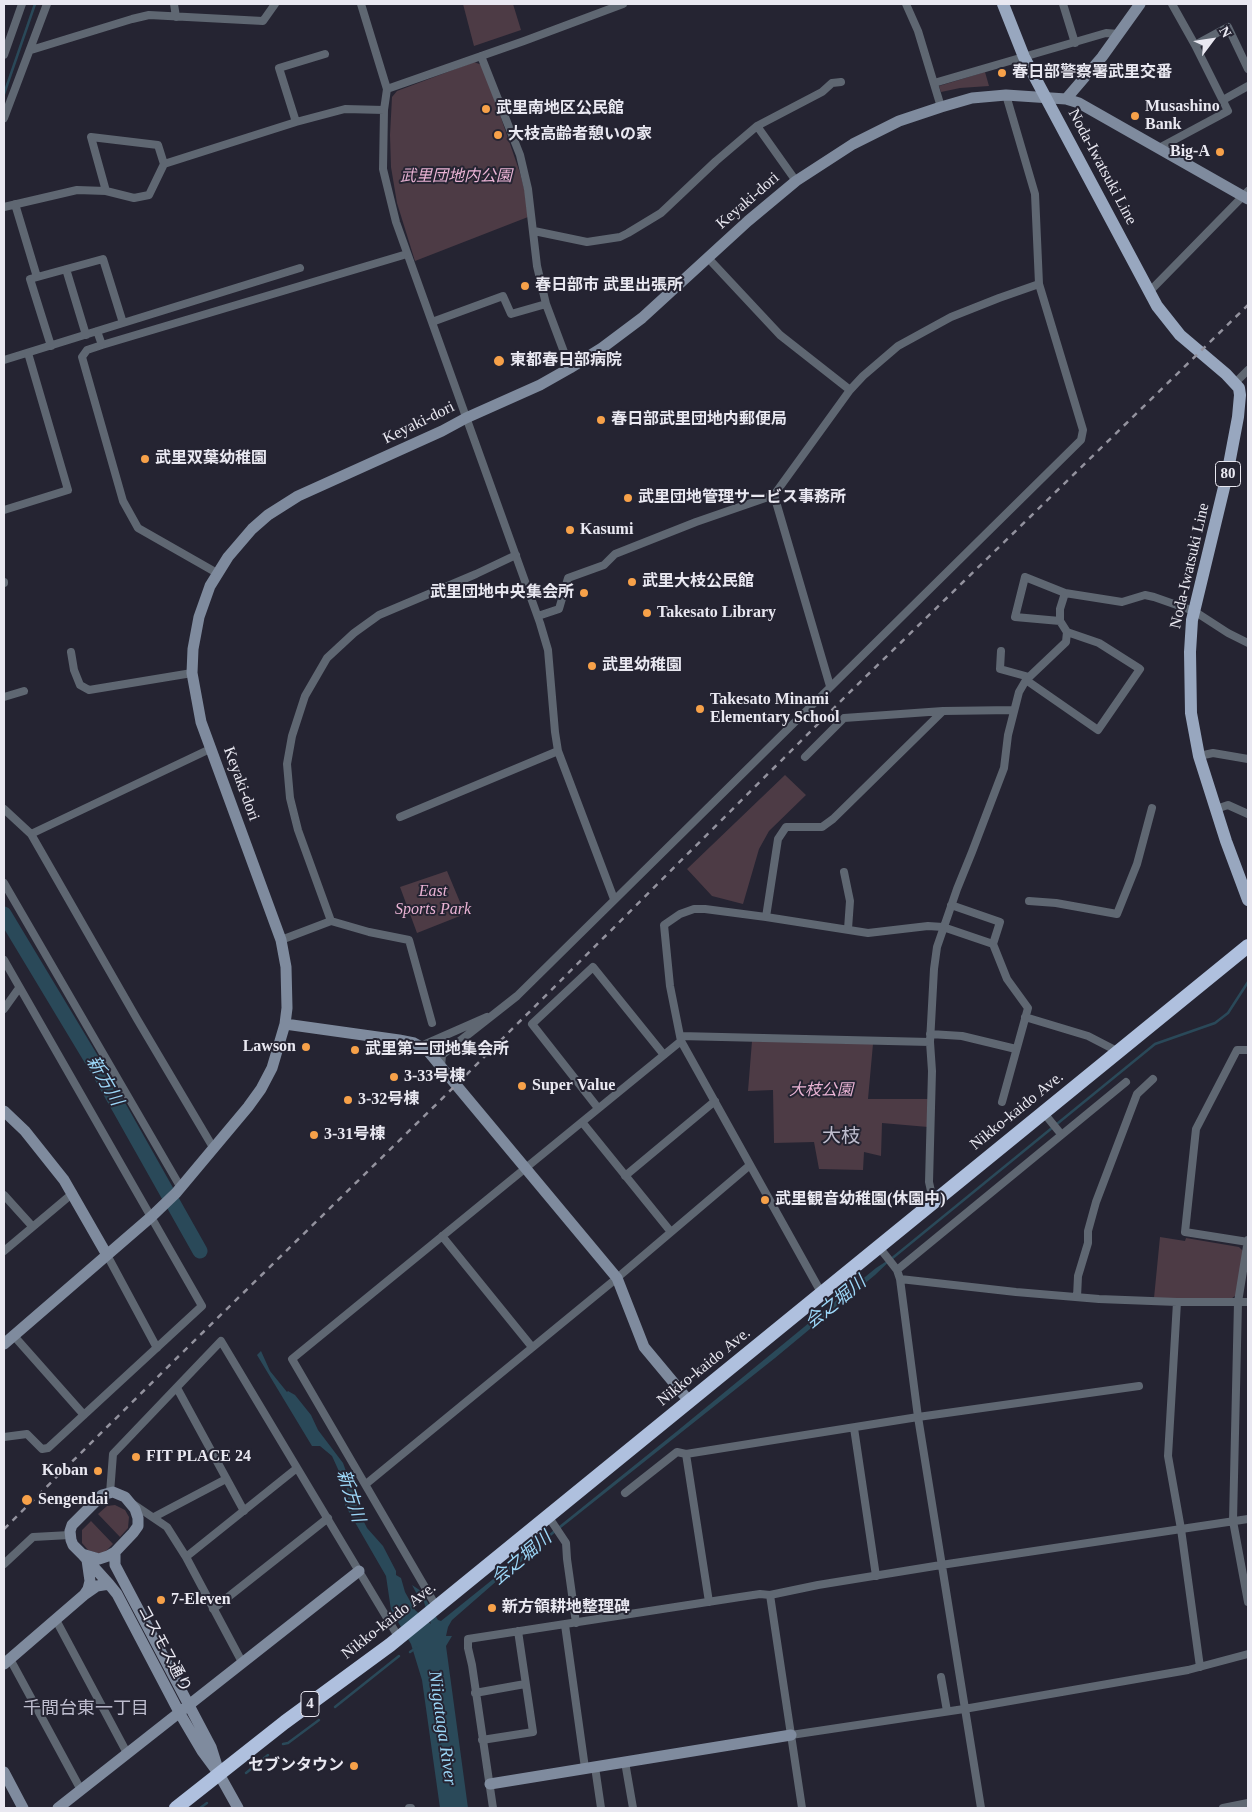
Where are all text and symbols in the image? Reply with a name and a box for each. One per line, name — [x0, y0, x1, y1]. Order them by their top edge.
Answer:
north arrow — [1187, 15, 1237, 65]
text: N — [1216, 24, 1234, 40]
place label: 春日部警察署武里交番 — [1012, 63, 1172, 83]
marker: 春日部警察署武里交番 — [996, 67, 1008, 79]
place label: Musashino Bank — [1145, 97, 1220, 135]
place label: 武里南地区公民館 — [496, 99, 624, 119]
marker: 武里南地区公民館 — [480, 103, 492, 115]
street label: Noda-Iwatsuki Line — [1063, 106, 1141, 228]
marker: Musashino Bank — [1129, 110, 1141, 122]
place label: 大枝高齢者憩いの家 — [508, 125, 652, 145]
marker: 大枝高齢者憩いの家 — [492, 129, 504, 141]
place label: Big-A — [1170, 142, 1210, 162]
marker: Big-A — [1214, 146, 1226, 158]
park label: 武里団地内公園 — [400, 167, 512, 187]
street label: Keyaki-dori — [713, 168, 783, 234]
place label: 春日部市 武里出張所 — [535, 276, 683, 296]
marker: 春日部市 武里出張所 — [519, 280, 531, 292]
place label: 東都春日部病院 — [510, 351, 622, 371]
marker: 東都春日部病院 — [492, 354, 506, 368]
street label: Keyaki-dori — [380, 397, 458, 449]
place label: 春日部武里団地内郵便局 — [611, 410, 787, 430]
marker: 春日部武里団地内郵便局 — [595, 414, 607, 426]
place label: 武里双葉幼稚園 — [155, 449, 267, 469]
marker: 武里双葉幼稚園 — [139, 453, 151, 465]
road number: 80 — [1216, 462, 1240, 486]
place label: 武里団地管理サービス事務所 — [638, 488, 846, 508]
marker: 武里団地管理サービス事務所 — [622, 492, 634, 504]
street label: Noda-Iwatsuki Line — [1166, 501, 1214, 631]
place label: Kasumi — [580, 520, 633, 540]
marker: Kasumi — [564, 524, 576, 536]
place label: 武里大枝公民館 — [642, 572, 754, 592]
marker: 武里大枝公民館 — [626, 576, 638, 588]
place label: 武里団地中央集会所 — [430, 583, 574, 603]
marker: 武里団地中央集会所 — [578, 587, 590, 599]
place label: Takesato Library — [657, 603, 776, 623]
marker: Takesato Library — [641, 607, 653, 619]
place label: 武里幼稚園 — [602, 656, 682, 676]
marker: 武里幼稚園 — [586, 660, 598, 672]
place label: Takesato Minami Elementary School — [710, 690, 839, 728]
marker: Takesato Minami Elementary School — [694, 703, 706, 715]
street label: Keyaki-dori — [219, 744, 263, 824]
park label: East Sports Park — [395, 882, 471, 920]
place label: Lawson — [243, 1037, 296, 1057]
place label: 武里第二団地集会所 — [365, 1040, 509, 1060]
marker: Lawson — [300, 1041, 312, 1053]
marker: 武里第二団地集会所 — [349, 1044, 361, 1056]
water label: 新方川 — [81, 1052, 127, 1110]
place label: 3-33号棟 — [404, 1067, 465, 1087]
street label: Nikko-kaido Ave. — [967, 1068, 1067, 1154]
marker: 3-33号棟 — [388, 1071, 400, 1083]
place label: Super Value — [532, 1076, 615, 1096]
marker: Super Value — [516, 1080, 528, 1092]
park label: 大枝公園 — [789, 1081, 853, 1101]
place label: 3-32号棟 — [358, 1090, 419, 1110]
marker: 3-32号棟 — [342, 1094, 354, 1106]
place label: 3-31号棟 — [324, 1125, 385, 1145]
district label: 大枝 — [822, 1126, 860, 1148]
marker: 3-31号棟 — [308, 1129, 320, 1141]
place label: 武里観音幼稚園(休園中) — [775, 1190, 946, 1210]
marker: 武里観音幼稚園(休園中) — [759, 1194, 771, 1206]
water label: 会之堀川 — [801, 1272, 871, 1334]
street label: Nikko-kaido Ave. — [654, 1324, 754, 1410]
place label: FIT PLACE 24 — [146, 1447, 251, 1467]
marker: FIT PLACE 24 — [130, 1451, 142, 1463]
place label: Koban — [42, 1461, 88, 1481]
marker: Koban — [92, 1465, 104, 1477]
water label: 新方川 — [331, 1467, 369, 1525]
place label: Sengendai — [38, 1490, 108, 1510]
marker: Sengendai — [20, 1493, 34, 1507]
water label: 会之堀川 — [487, 1528, 557, 1590]
street label: Nikko-kaido Ave. — [338, 1578, 440, 1664]
place label: 7-Eleven — [171, 1590, 231, 1610]
marker: 7-Eleven — [155, 1594, 167, 1606]
place label: 新方領耕地整理碑 — [502, 1598, 630, 1618]
street label: コスモス通り — [133, 1602, 195, 1696]
marker: 新方領耕地整理碑 — [486, 1602, 498, 1614]
water label: Niigataga River — [423, 1669, 461, 1787]
road number: 4 — [301, 1692, 319, 1716]
district label: 千間台東一丁目 — [23, 1698, 149, 1720]
place label: セブンタウン — [248, 1756, 344, 1776]
marker: セブンタウン — [348, 1760, 360, 1772]

